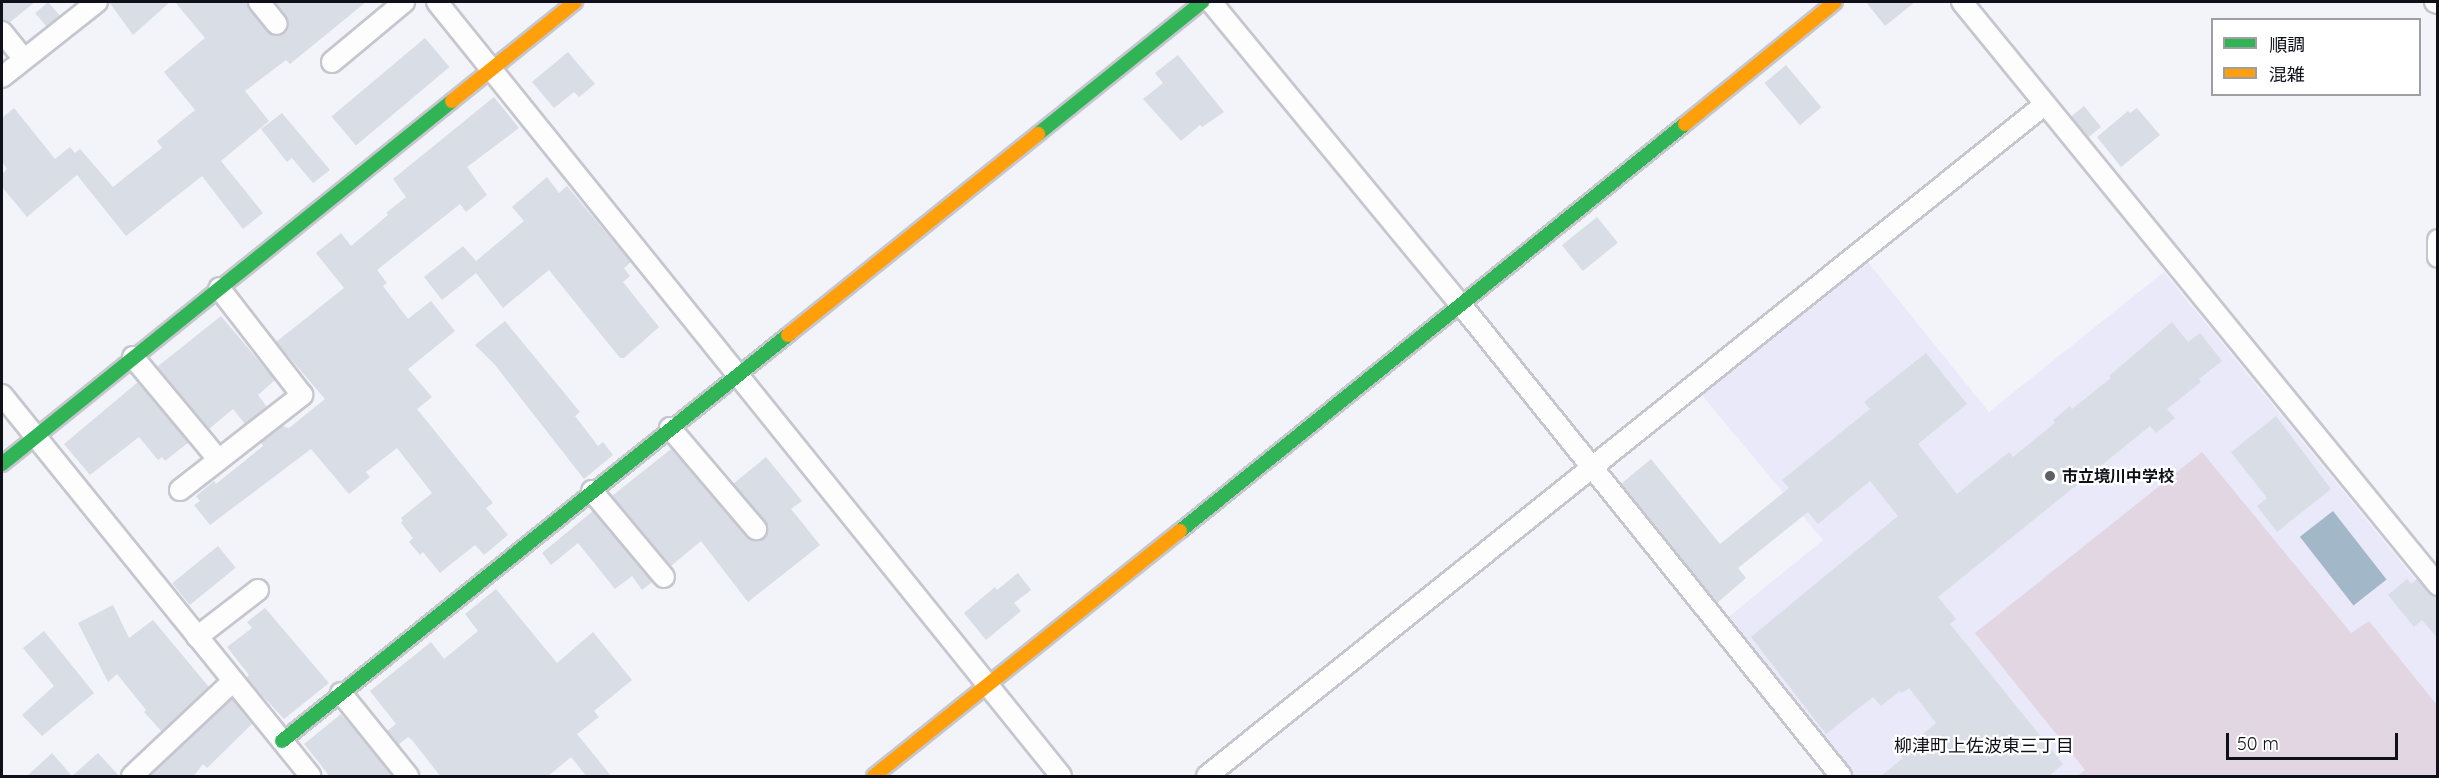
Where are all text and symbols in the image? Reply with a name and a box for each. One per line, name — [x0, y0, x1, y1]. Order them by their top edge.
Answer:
legend — [2211, 18, 2421, 96]
text: 順調 — [2269, 33, 2305, 56]
text: 混雑 — [2269, 63, 2305, 86]
place label: 市立境川中学校 — [2062, 466, 2174, 486]
marker: 市立境川中学校 — [2043, 469, 2057, 483]
scale bar — [2229, 721, 2402, 759]
text: 50 m — [2237, 732, 2279, 755]
district label: 柳津町上佐波東三丁目 — [1894, 735, 2074, 757]

